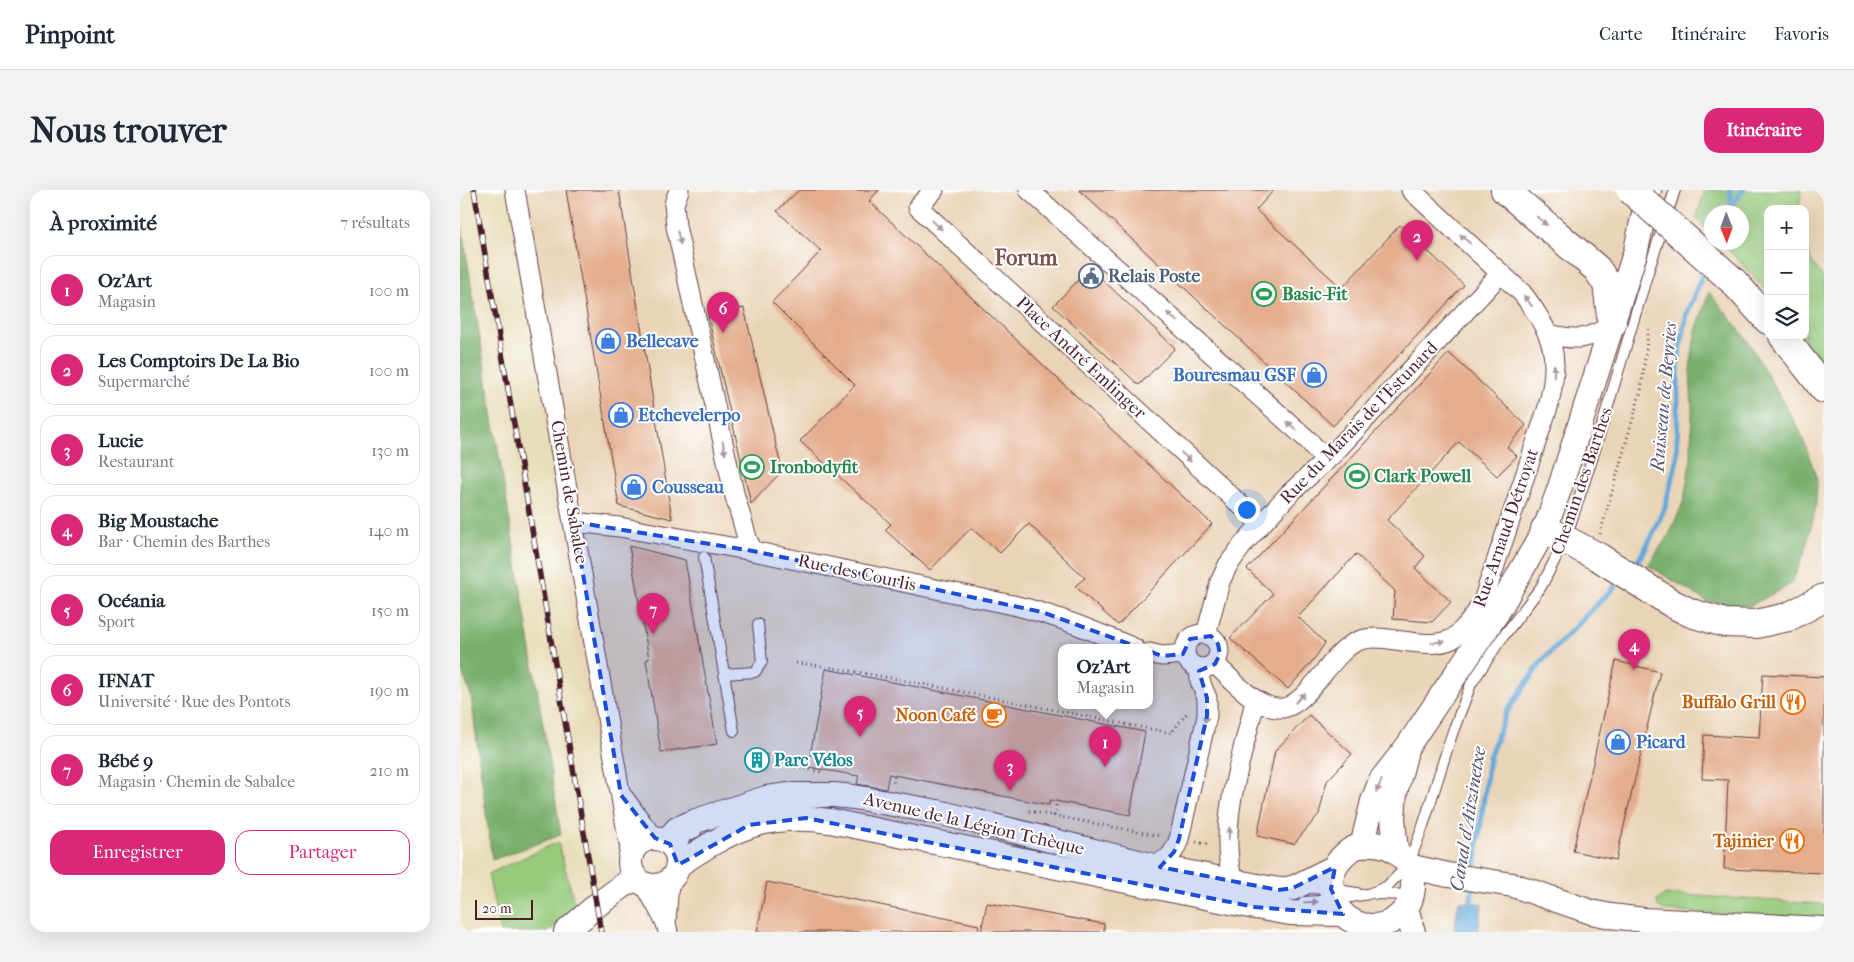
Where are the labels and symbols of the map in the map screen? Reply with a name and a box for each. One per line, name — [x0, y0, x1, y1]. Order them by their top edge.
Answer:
north arrow — [1704, 205, 1749, 250]
one-way arrow — [1536, 216, 1549, 227]
one-way arrow — [930, 219, 942, 231]
pin: 2 — [1401, 220, 1433, 261]
one-way arrow — [675, 230, 683, 245]
one-way arrow — [1459, 234, 1472, 245]
district label: Forum — [994, 245, 1058, 271]
public building icon: Relais Poste — [1078, 263, 1104, 289]
place label: Relais Poste — [1108, 266, 1200, 287]
sports icon: Basic-Fit — [1251, 281, 1277, 307]
place label: Basic-Fit — [1282, 284, 1348, 305]
pin: 6 — [707, 292, 739, 333]
street label: Place André Emlinger — [1012, 292, 1151, 424]
one-way arrow — [1523, 294, 1534, 307]
one-way arrow — [1165, 312, 1178, 323]
water label: Ruisseau de Beyries — [1646, 320, 1682, 475]
shop icon: Bellecave — [595, 328, 621, 354]
place label: Bellecave — [626, 331, 699, 352]
street label: Rue du Marais de l'Estunard — [1276, 337, 1442, 509]
shop icon: Bouresmau GSF — [1301, 362, 1327, 388]
one-way arrow — [1550, 362, 1558, 378]
place label: Bouresmau GSF — [1173, 365, 1296, 386]
shop icon: Etchevelerpo — [608, 402, 634, 428]
street label: Chemin des Barthes — [1547, 404, 1617, 558]
place label: Etchevelerpo — [638, 405, 740, 426]
street label: Chemin de Sabalce — [546, 419, 592, 565]
one-way arrow — [1287, 420, 1299, 432]
one-way arrow — [720, 440, 728, 455]
street label: Rue Arnaud Détroyat — [1469, 445, 1543, 610]
one-way arrow — [1180, 451, 1192, 463]
sports icon: Ironbodyfit — [739, 454, 765, 480]
place label: Ironbodyfit — [770, 457, 859, 478]
sports icon: Clark Powell — [1344, 463, 1370, 489]
place label: Clark Powell — [1374, 466, 1472, 487]
shop icon: Cousseau — [621, 474, 647, 500]
place label: Cousseau — [652, 477, 725, 498]
your location — [1234, 497, 1260, 523]
street label: Rue des Courlis — [796, 550, 919, 596]
pin: 7 — [637, 593, 669, 634]
pin: 4 — [1618, 629, 1650, 670]
one-way arrow — [1430, 638, 1446, 646]
restaurant icon: Buffalo Grill — [1780, 689, 1806, 715]
one-way arrow — [1294, 692, 1306, 704]
place label: Buffalo Grill — [1682, 692, 1777, 713]
pin: 5 — [844, 696, 876, 737]
cafe icon: Noon Café — [981, 702, 1007, 728]
place label: Noon Café — [895, 705, 976, 726]
one-way arrow — [1202, 708, 1210, 724]
pin: 1 — [1089, 726, 1121, 767]
shop icon: Picard — [1605, 729, 1631, 755]
place label: Picard — [1636, 732, 1687, 753]
water label: Canal d'Aitzinetxe — [1446, 744, 1490, 893]
building icon: Parc Vélos — [744, 747, 770, 773]
place label: Parc Vélos — [774, 750, 853, 771]
pin: 3 — [994, 750, 1026, 791]
one-way arrow — [1374, 779, 1382, 793]
street label: Avenue de la Légion Tchèque — [861, 788, 1086, 860]
one-way arrow — [1225, 826, 1233, 842]
restaurant icon: Tajinier — [1779, 828, 1805, 854]
place label: Tajinier — [1712, 831, 1774, 852]
scale bar — [475, 897, 532, 920]
one-way arrow — [1303, 897, 1319, 905]

